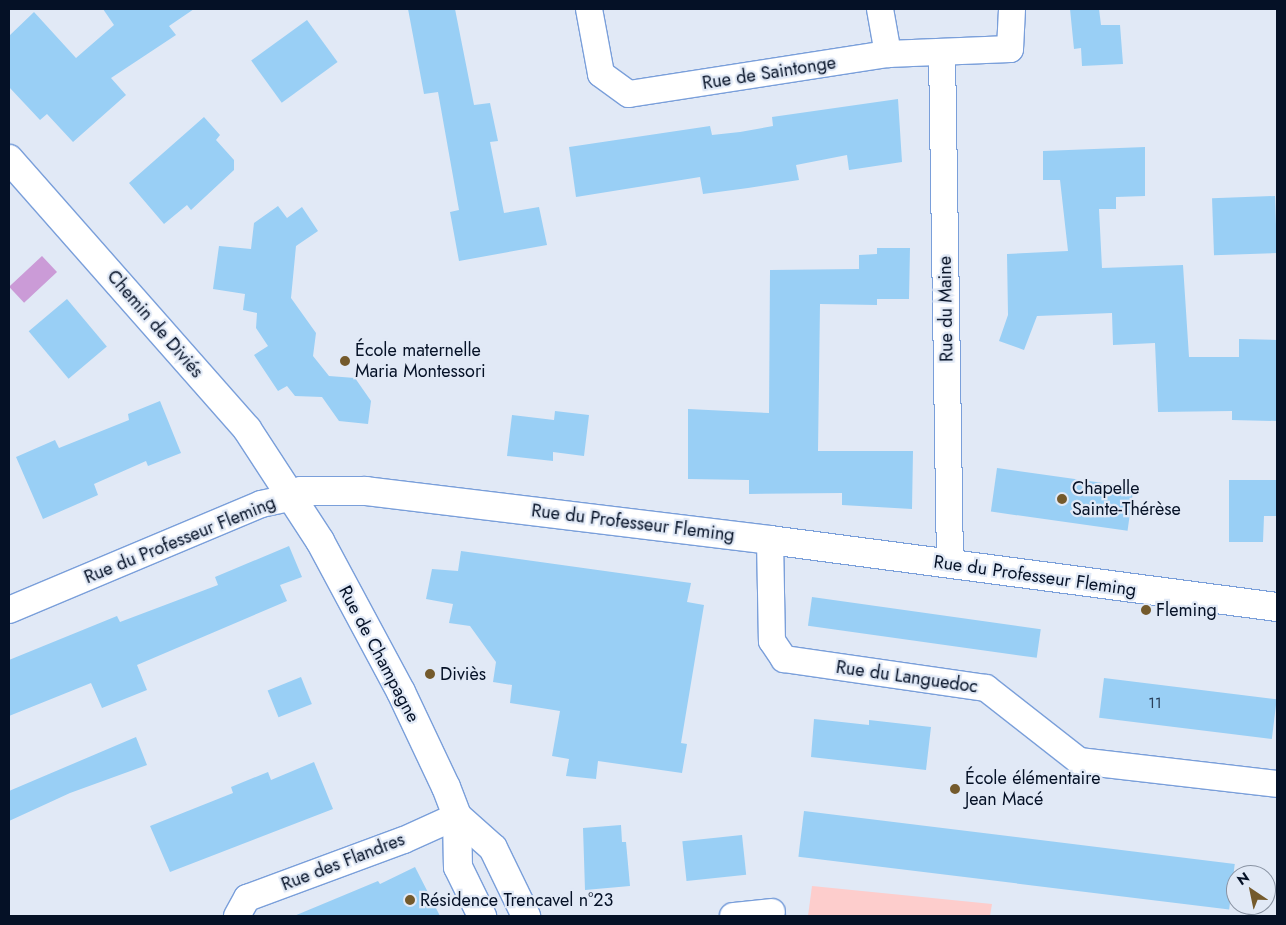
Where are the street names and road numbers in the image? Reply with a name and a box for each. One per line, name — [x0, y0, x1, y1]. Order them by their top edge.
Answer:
street label: Rue de Saintonge — [701, 52, 837, 94]
street label: Rue du Maine — [934, 256, 958, 362]
street label: Chemin de Diviés — [102, 266, 208, 382]
street label: Rue du Professeur Fleming — [81, 492, 279, 588]
street label: Rue du Professeur Fleming — [530, 500, 736, 546]
street label: Rue du Professeur Fleming — [932, 551, 1138, 601]
street label: Rue de Champagne — [334, 582, 424, 726]
street label: Rue du Languedoc — [835, 656, 979, 698]
street label: Rue des Flandres — [278, 829, 408, 895]

